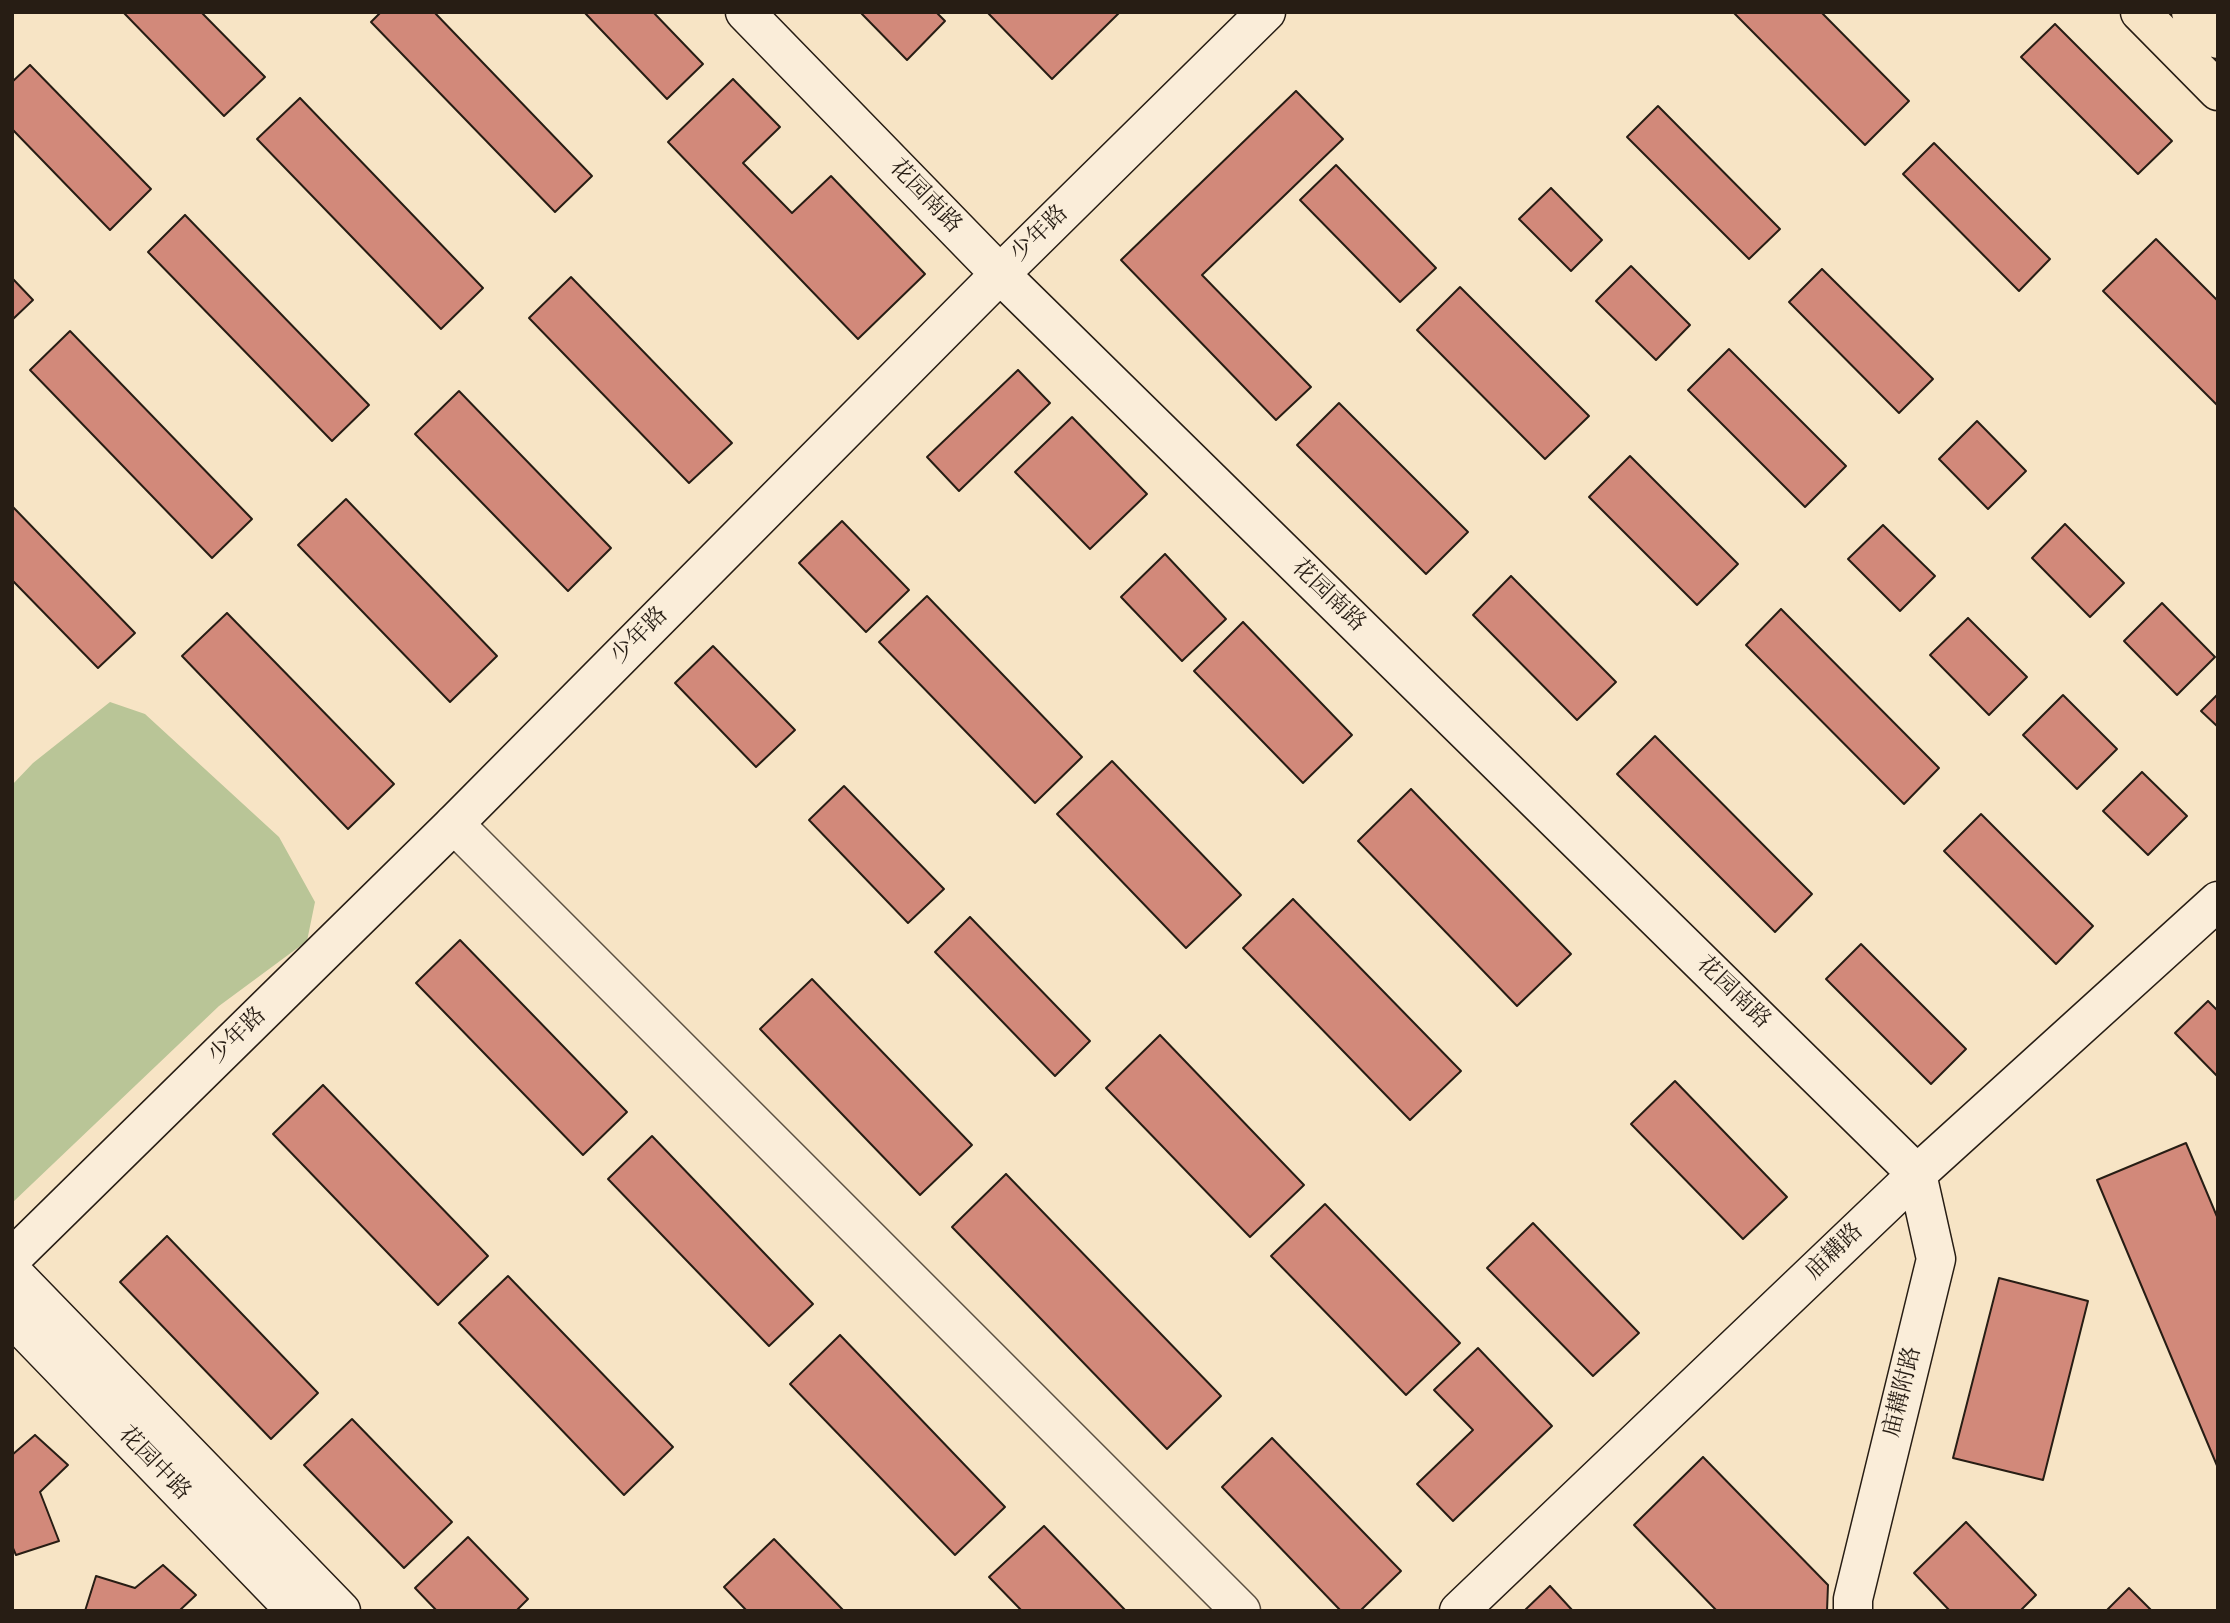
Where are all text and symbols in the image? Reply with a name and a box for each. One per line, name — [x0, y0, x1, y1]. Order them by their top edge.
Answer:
street label: 花园南路 — [883, 154, 967, 240]
street label: 少年路 — [1006, 200, 1074, 268]
street label: 花园南路 — [1285, 554, 1371, 638]
street label: 少年路 — [606, 602, 674, 670]
street label: 花园南路 — [1690, 951, 1776, 1035]
street label: 少年路 — [204, 1002, 272, 1070]
street label: 庙耩路 — [1801, 1218, 1869, 1286]
street label: 庙耩附路 — [1878, 1344, 1928, 1440]
street label: 花园中路 — [112, 1421, 196, 1507]

